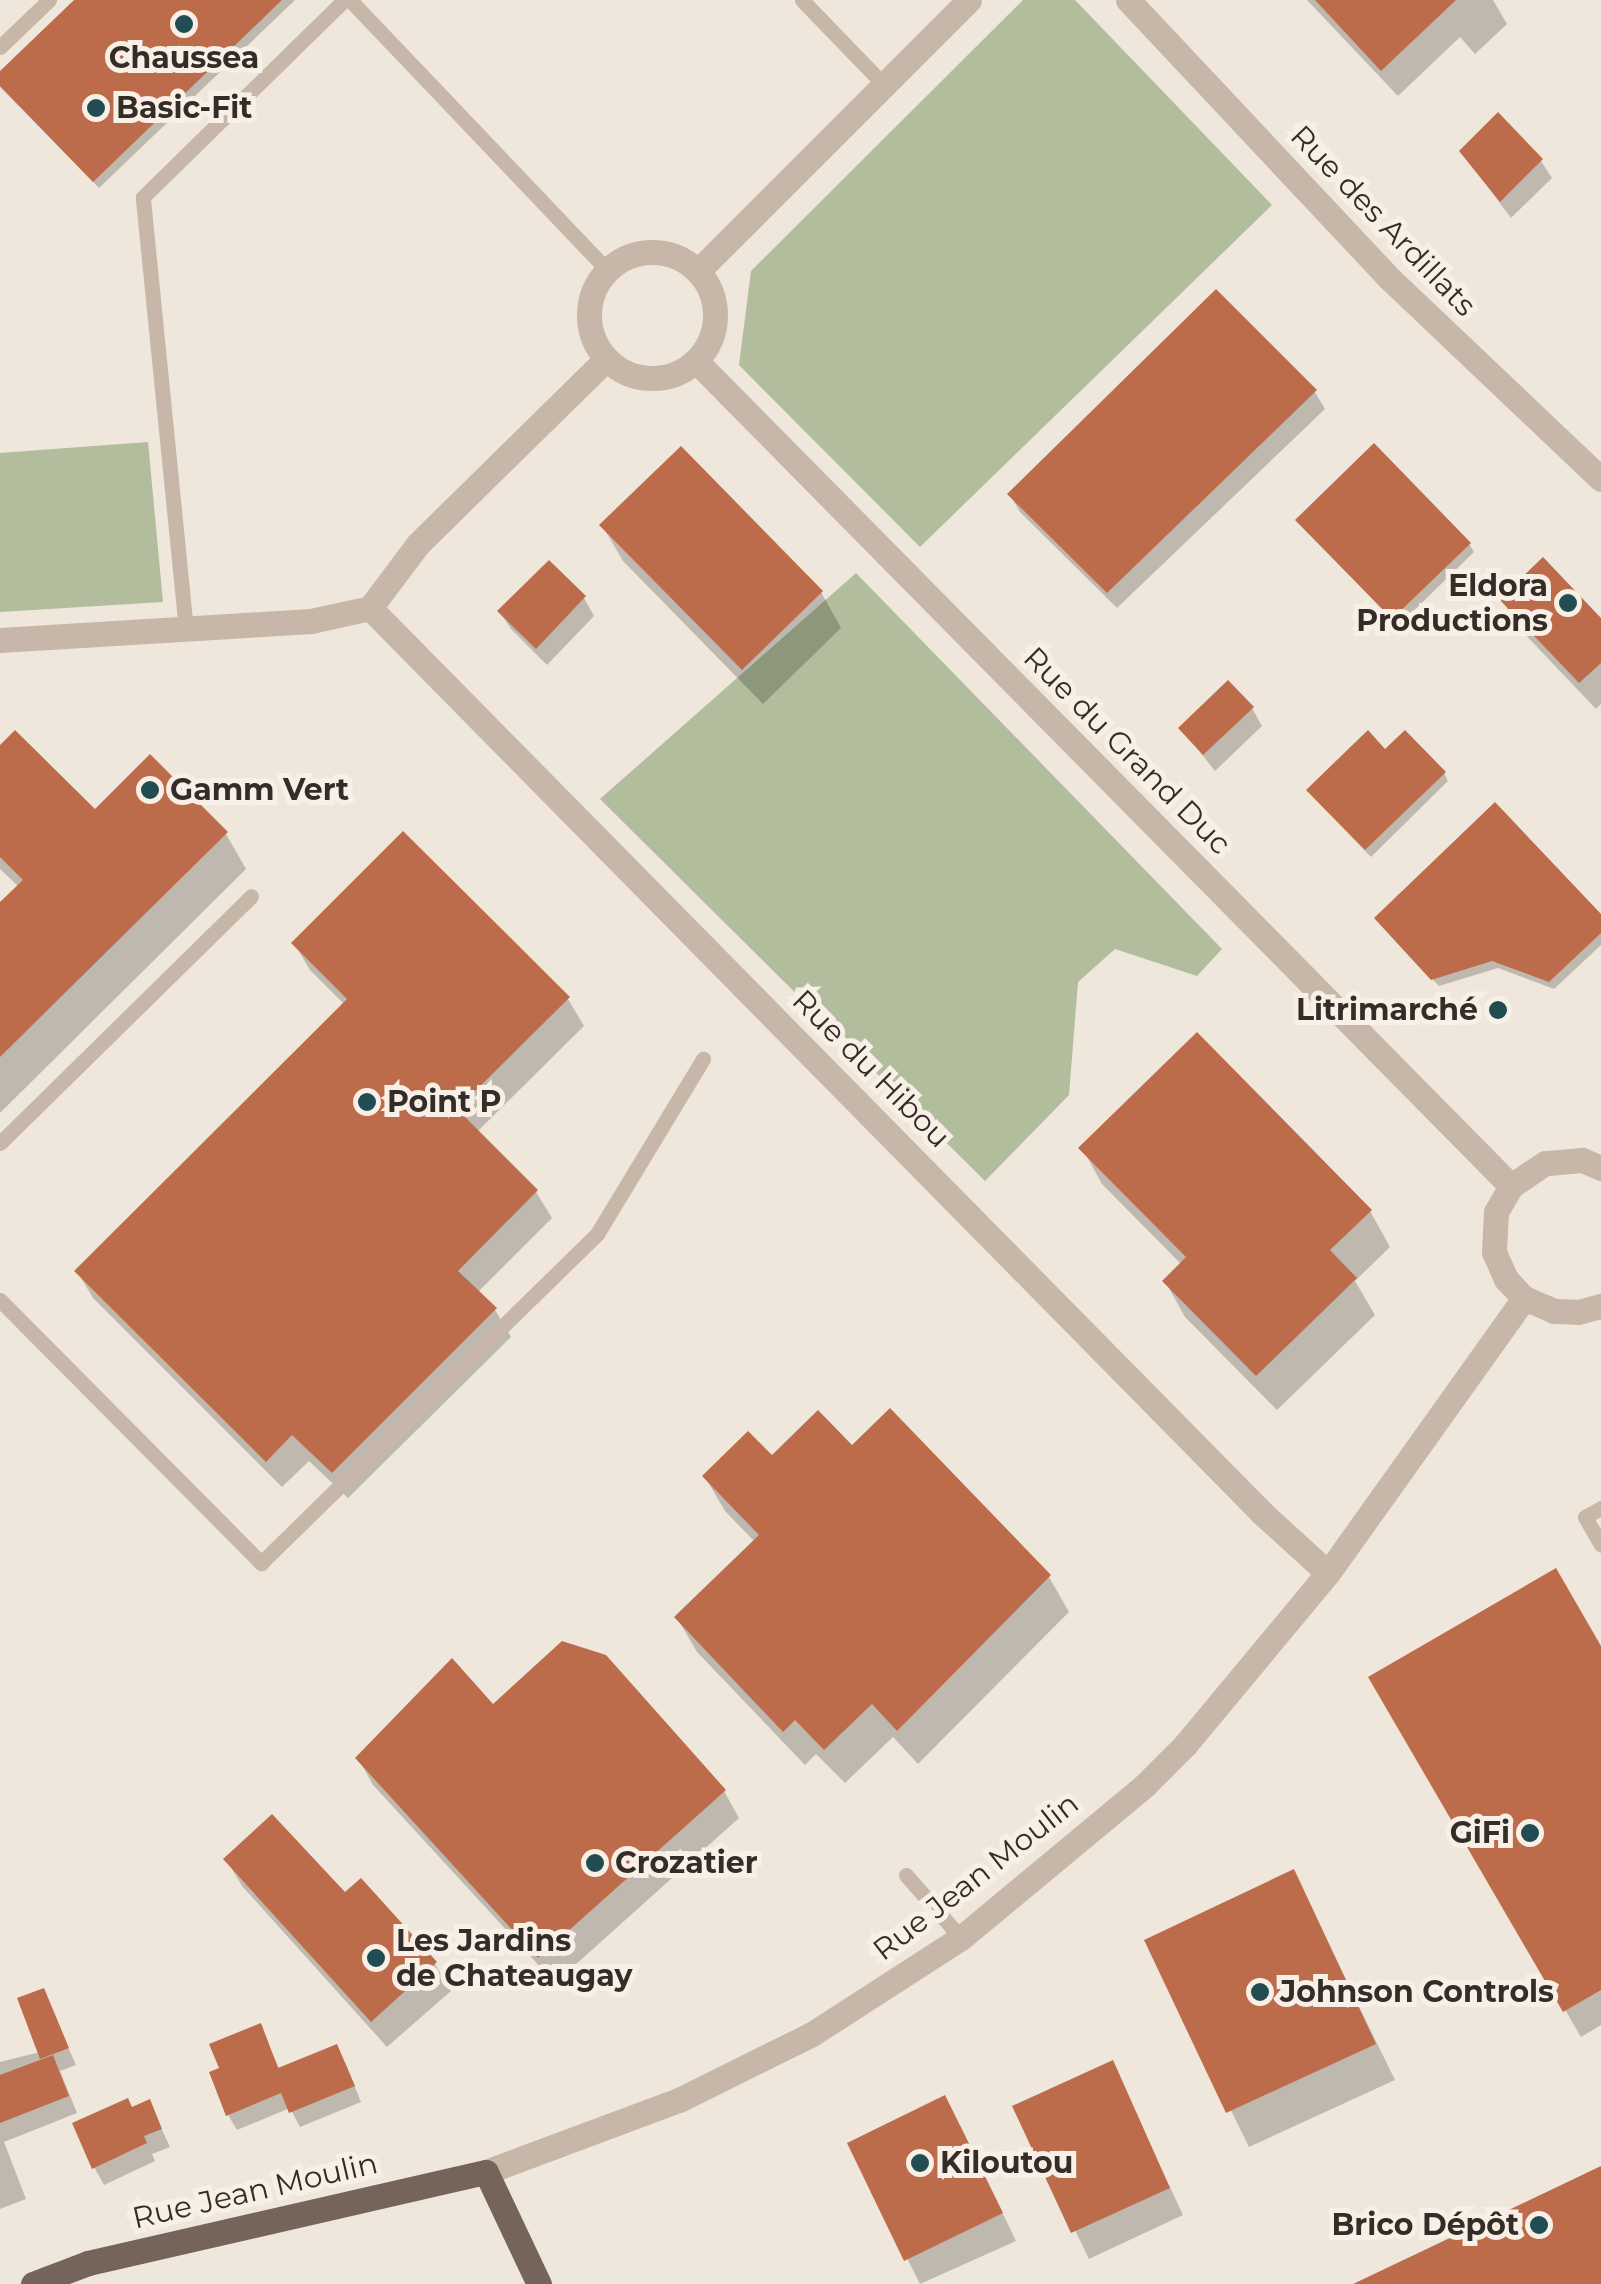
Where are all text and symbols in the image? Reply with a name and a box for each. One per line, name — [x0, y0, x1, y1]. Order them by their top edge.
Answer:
marker: Chaussea — [173, 13, 195, 35]
place label: Chaussea — [109, 40, 259, 76]
place label: Basic-Fit — [116, 90, 252, 126]
marker: Basic-Fit — [85, 97, 107, 119]
street label: Rue des Ardillats — [1283, 118, 1483, 324]
place label: Eldora Productions — [1356, 568, 1548, 638]
marker: Eldora Productions — [1557, 592, 1579, 614]
street label: Rue du Grand Duc — [1016, 640, 1238, 862]
place label: Gamm Vert — [170, 772, 349, 808]
marker: Gamm Vert — [139, 779, 161, 801]
street label: Rue du Hibou — [785, 983, 957, 1155]
place label: Litrimarché — [1296, 992, 1478, 1028]
marker: Litrimarché — [1487, 999, 1509, 1021]
place label: Point P — [387, 1084, 502, 1120]
marker: Point P — [356, 1091, 378, 1113]
street label: Rue Jean Moulin — [866, 1786, 1086, 1968]
place label: GiFi — [1450, 1815, 1510, 1851]
marker: GiFi — [1519, 1822, 1541, 1844]
place label: Crozatier — [615, 1845, 758, 1881]
marker: Crozatier — [584, 1852, 606, 1874]
place label: Les Jardins de Chateaugay — [396, 1923, 632, 1994]
marker: Les Jardins de Chateaugay — [365, 1947, 387, 1969]
place label: Johnson Controls — [1280, 1974, 1554, 2010]
marker: Johnson Controls — [1249, 1981, 1271, 2003]
street label: Rue Jean Moulin — [129, 2145, 381, 2237]
place label: Kiloutou — [940, 2145, 1073, 2181]
marker: Kiloutou — [909, 2152, 931, 2174]
place label: Brico Dépôt — [1331, 2207, 1519, 2243]
marker: Brico Dépôt — [1528, 2214, 1550, 2236]

